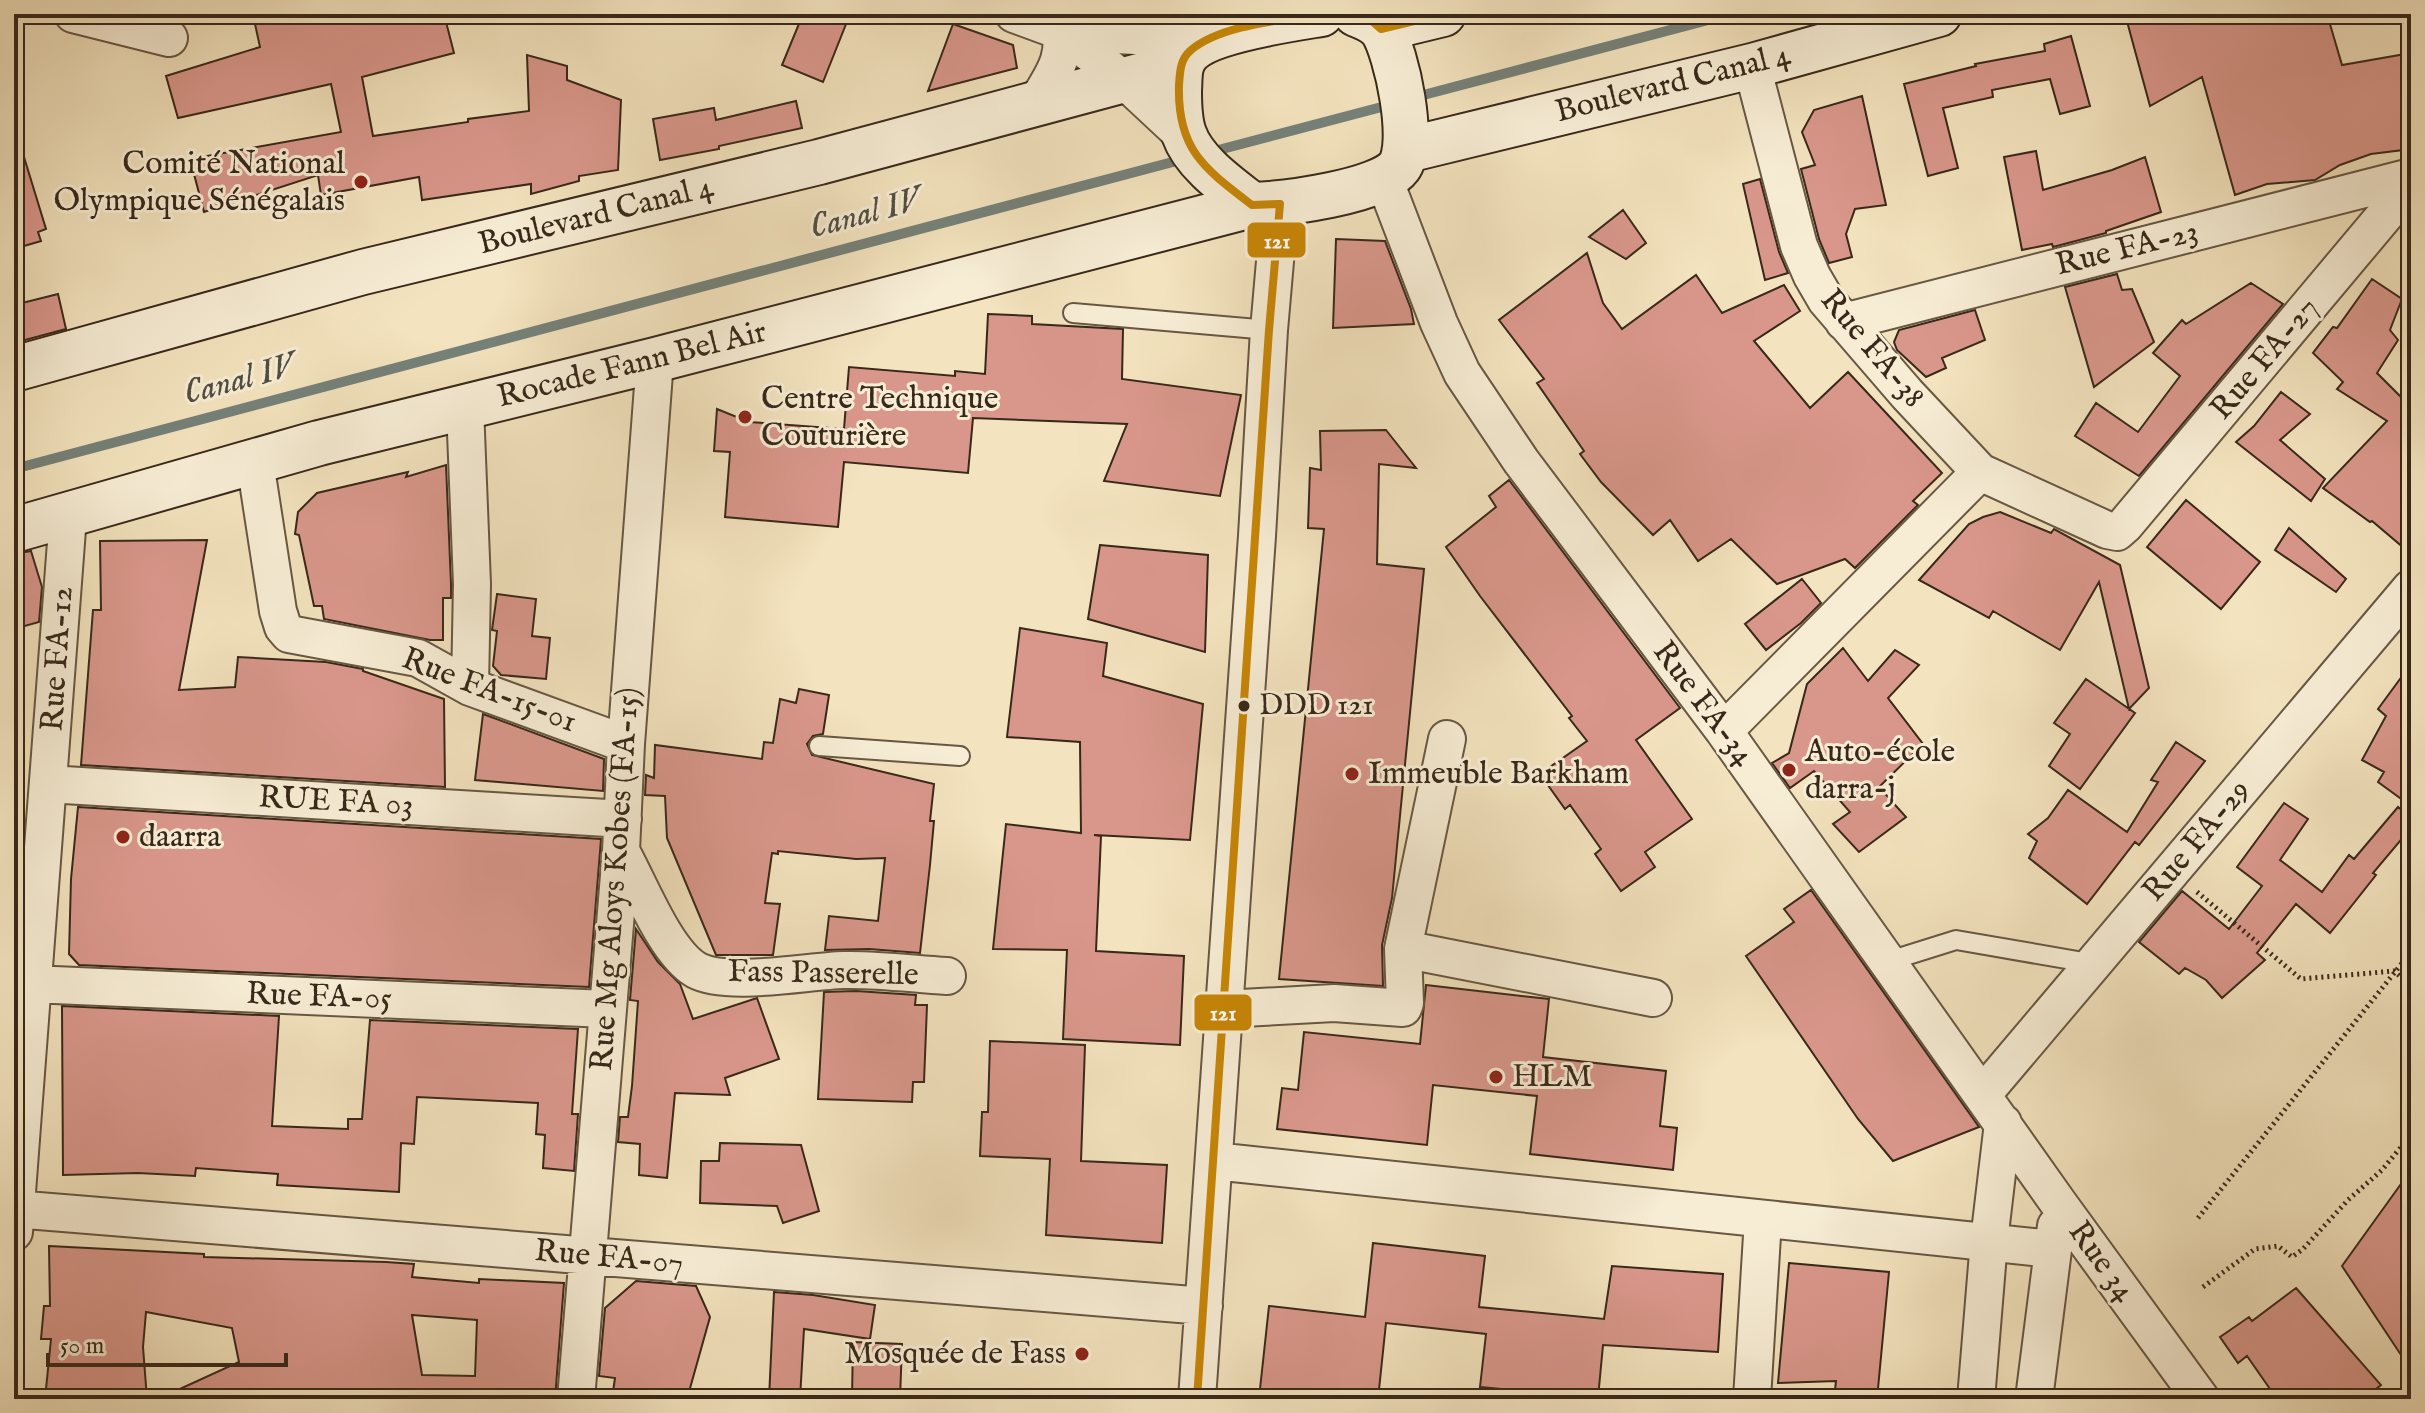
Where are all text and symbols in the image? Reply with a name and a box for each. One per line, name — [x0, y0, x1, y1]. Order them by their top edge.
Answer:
street label: Boulevard Canal 4 — [1551, 35, 1795, 133]
place label: Comité National Olympique Sénégalais — [53, 144, 345, 222]
street label: Boulevard Canal 4 — [474, 167, 718, 265]
marker: Comité National Olympique Sénégalais — [352, 173, 370, 191]
water label: Canal IV — [805, 177, 932, 249]
street label: Rue FA-23 — [2052, 212, 2202, 286]
line badge: 121 — [1246, 221, 1307, 259]
text: 121 — [1264, 228, 1290, 256]
street label: Rue FA-38 — [1810, 281, 1934, 417]
street label: Rue FA-27 — [2202, 289, 2328, 429]
street label: Rocade Fann Bel Air — [493, 312, 771, 418]
water label: Canal IV — [179, 343, 306, 415]
place label: Centre Technique Couturière — [761, 379, 998, 457]
marker: Centre Technique Couturière — [736, 408, 754, 426]
street label: Rue FA-12 — [32, 585, 84, 733]
street label: Rue FA-34 — [1643, 633, 1764, 775]
street label: Rue FA-15-01 — [396, 639, 582, 743]
street label: Rue Mg Aloys Kobes (FA-15) — [582, 686, 650, 1072]
place label: DDD 121 — [1259, 687, 1374, 725]
marker: DDD 121 — [1236, 698, 1252, 714]
place label: Auto-école darra-j — [1804, 732, 1955, 810]
place label: Immeuble Barkham — [1368, 754, 1629, 795]
marker: Auto-école darra-j — [1780, 761, 1798, 779]
marker: Immeuble Barkham — [1343, 765, 1361, 783]
street label: Rue FA-29 — [2134, 771, 2260, 911]
street label: RUE FA 03 — [257, 777, 415, 827]
place label: daarra — [139, 817, 221, 858]
marker: daarra — [114, 828, 132, 846]
street label: Fass Passerelle — [727, 952, 919, 996]
street label: Rue FA-05 — [245, 974, 393, 1020]
line badge: 121 — [1193, 993, 1253, 1032]
text: 121 — [1210, 1000, 1236, 1028]
place label: HLM — [1512, 1057, 1592, 1098]
marker: HLM — [1487, 1068, 1505, 1086]
street label: Rue 34 — [2058, 1214, 2144, 1311]
street label: Rue FA-07 — [533, 1231, 685, 1285]
scale bar — [48, 1317, 286, 1367]
text: 50 m — [60, 1331, 104, 1362]
place label: Mosquée de Fass — [844, 1334, 1066, 1375]
marker: Mosquée de Fass — [1073, 1345, 1091, 1363]

